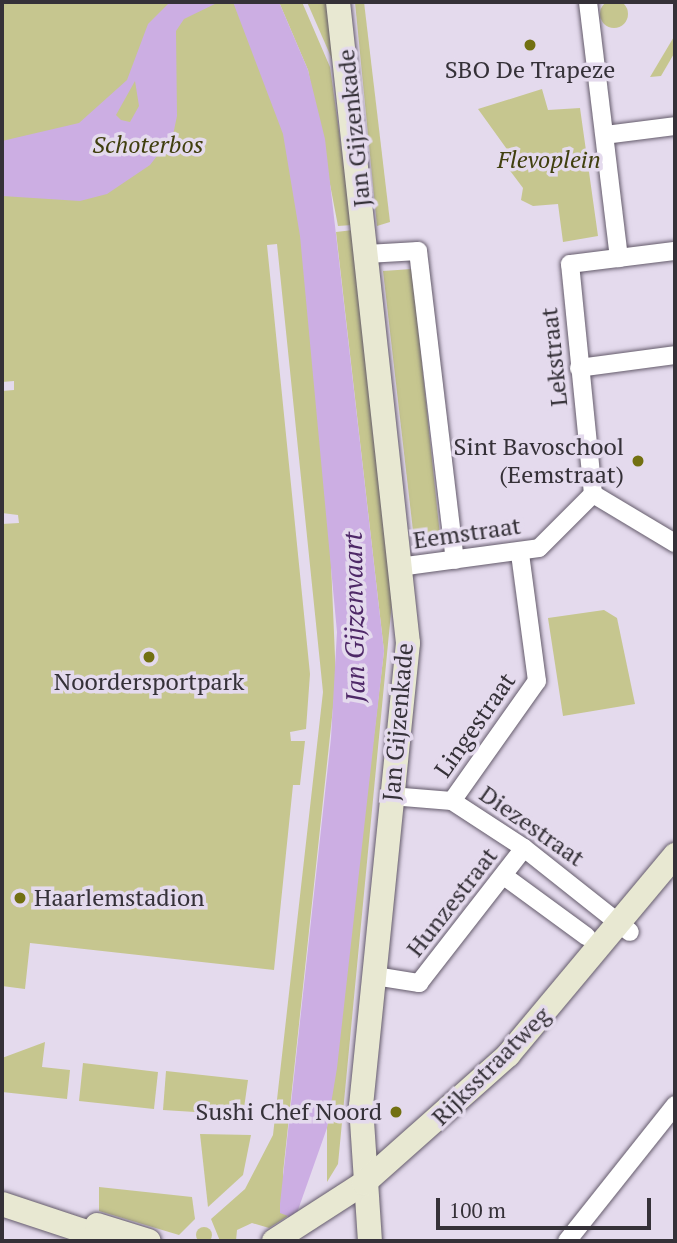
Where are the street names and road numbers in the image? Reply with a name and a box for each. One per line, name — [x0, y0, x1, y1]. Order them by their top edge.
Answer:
street label: Jan Gijzenkade — [331, 48, 377, 208]
street label: Lekstraat — [534, 306, 574, 408]
street label: Eemstraat — [411, 511, 523, 555]
street label: Jan Gijzenkade — [377, 642, 419, 802]
street label: Lingestraat — [429, 667, 521, 783]
street label: Diezestraat — [474, 779, 590, 873]
street label: Hunzestraat — [400, 842, 504, 962]
street label: Rijksstraatweg — [426, 1001, 556, 1131]

